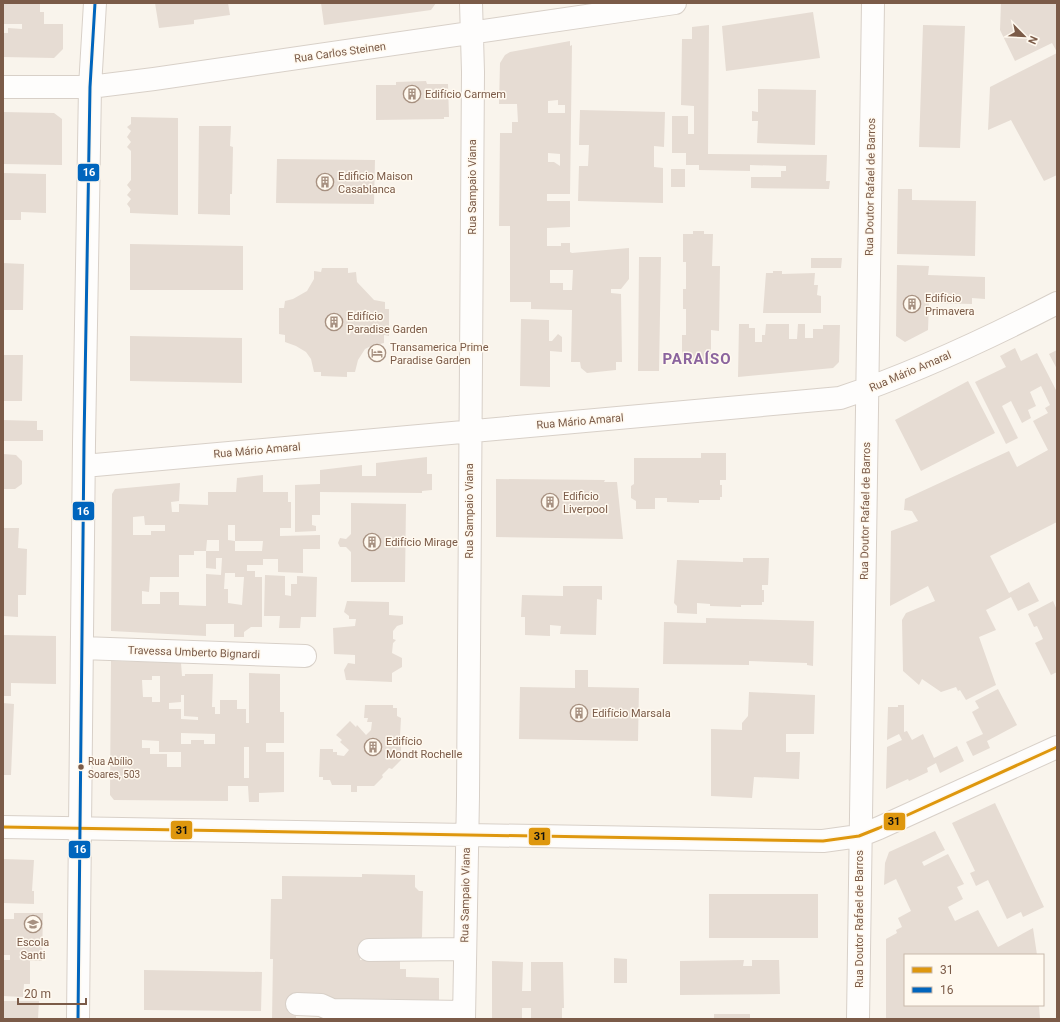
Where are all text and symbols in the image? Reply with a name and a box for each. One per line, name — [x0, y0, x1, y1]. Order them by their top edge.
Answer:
north arrow — [1004, 16, 1044, 56]
text: N — [1025, 34, 1040, 46]
street label: Rua Carlos Steinen — [293, 40, 387, 65]
building icon: Edifício Carmem — [402, 84, 422, 104]
place label: Edifício Carmem — [425, 88, 506, 101]
street label: Rua Doutor Rafael de Barros — [863, 118, 878, 256]
street label: Rua Sampaio Viana — [466, 139, 479, 235]
line badge: 16 — [77, 163, 100, 182]
text: 16 — [83, 166, 95, 179]
place label: Edificio Maison Casablanca — [338, 170, 413, 196]
building icon: Edificio Maison Casablanca — [315, 172, 335, 192]
place label: Edifício Primavera — [925, 292, 974, 318]
building icon: Edifício Primavera — [902, 294, 922, 314]
place label: Edifício Paradise Garden — [347, 310, 428, 336]
building icon: Edifício Paradise Garden — [324, 312, 344, 332]
place label: Transamerica Prime Paradise Garden — [390, 341, 489, 367]
hotel icon: Transamerica Prime Paradise Garden — [367, 343, 387, 363]
street label: Rua Mário Amaral — [867, 348, 953, 395]
district label: PARAÍSO — [662, 350, 732, 368]
street label: Rua Mário Amaral — [536, 411, 624, 432]
street label: Rua Mário Amaral — [213, 440, 301, 461]
street label: Rua Doutor Rafael de Barros — [858, 442, 873, 580]
street label: Rua Sampaio Viana — [463, 463, 476, 559]
place label: Edificio Liverpool — [563, 490, 608, 516]
building icon: Edificio Liverpool — [540, 492, 560, 512]
line badge: 16 — [72, 501, 95, 521]
text: 16 — [77, 505, 89, 518]
building icon: Edifício Mirage — [362, 532, 382, 552]
place label: Edifício Mirage — [385, 536, 458, 549]
street label: Travessa Umberto Bignardi — [128, 644, 260, 661]
building icon: Edifício Marsala — [569, 703, 589, 723]
place label: Edifício Marsala — [592, 707, 671, 720]
place label: Edifício Mondt Rochelle — [386, 735, 463, 761]
building icon: Edifício Mondt Rochelle — [363, 737, 383, 757]
place label: Rua Abílio Soares, 503 — [88, 756, 140, 780]
marker: Rua Abílio Soares, 503 — [76, 762, 86, 772]
line badge: 31 — [883, 812, 906, 831]
text: 31 — [888, 815, 900, 828]
line badge: 31 — [170, 820, 193, 840]
text: 31 — [176, 824, 188, 837]
line badge: 31 — [528, 827, 551, 846]
text: 31 — [534, 830, 546, 843]
line badge: 16 — [68, 840, 91, 859]
text: 16 — [74, 843, 86, 856]
street label: Rua Sampaio Viana — [458, 847, 473, 943]
street label: Rua Doutor Rafael de Barros — [853, 850, 866, 988]
school or university icon: Escola Santi — [23, 914, 43, 934]
place label: Escola Santi — [17, 936, 49, 962]
legend — [904, 954, 1044, 1006]
text: 31 — [940, 963, 954, 977]
scale bar — [18, 980, 86, 1006]
text: 16 — [940, 983, 954, 997]
text: 20 m — [24, 987, 51, 1001]

